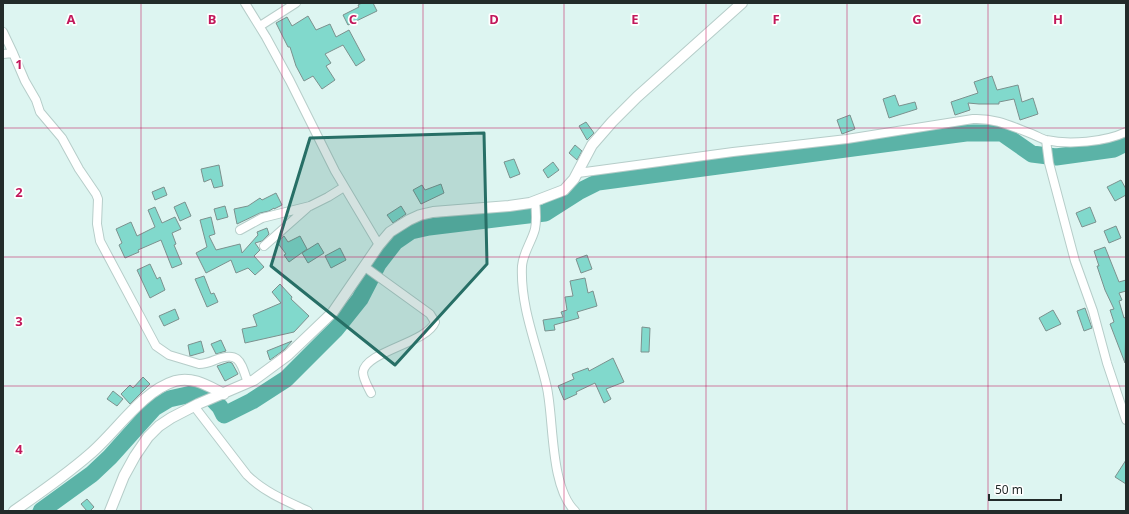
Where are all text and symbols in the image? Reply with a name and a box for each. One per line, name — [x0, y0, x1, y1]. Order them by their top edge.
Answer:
text: A — [67, 10, 76, 28]
text: B — [208, 10, 216, 28]
text: C — [349, 10, 357, 28]
text: D — [489, 10, 499, 28]
text: E — [631, 10, 639, 28]
text: F — [772, 10, 780, 28]
text: G — [912, 10, 922, 28]
text: H — [1053, 10, 1063, 28]
text: 1 — [15, 55, 23, 73]
text: 2 — [15, 183, 23, 201]
text: 3 — [15, 312, 23, 330]
text: 4 — [15, 440, 23, 458]
scale bar — [989, 476, 1061, 502]
text: 50 m — [995, 481, 1023, 498]

